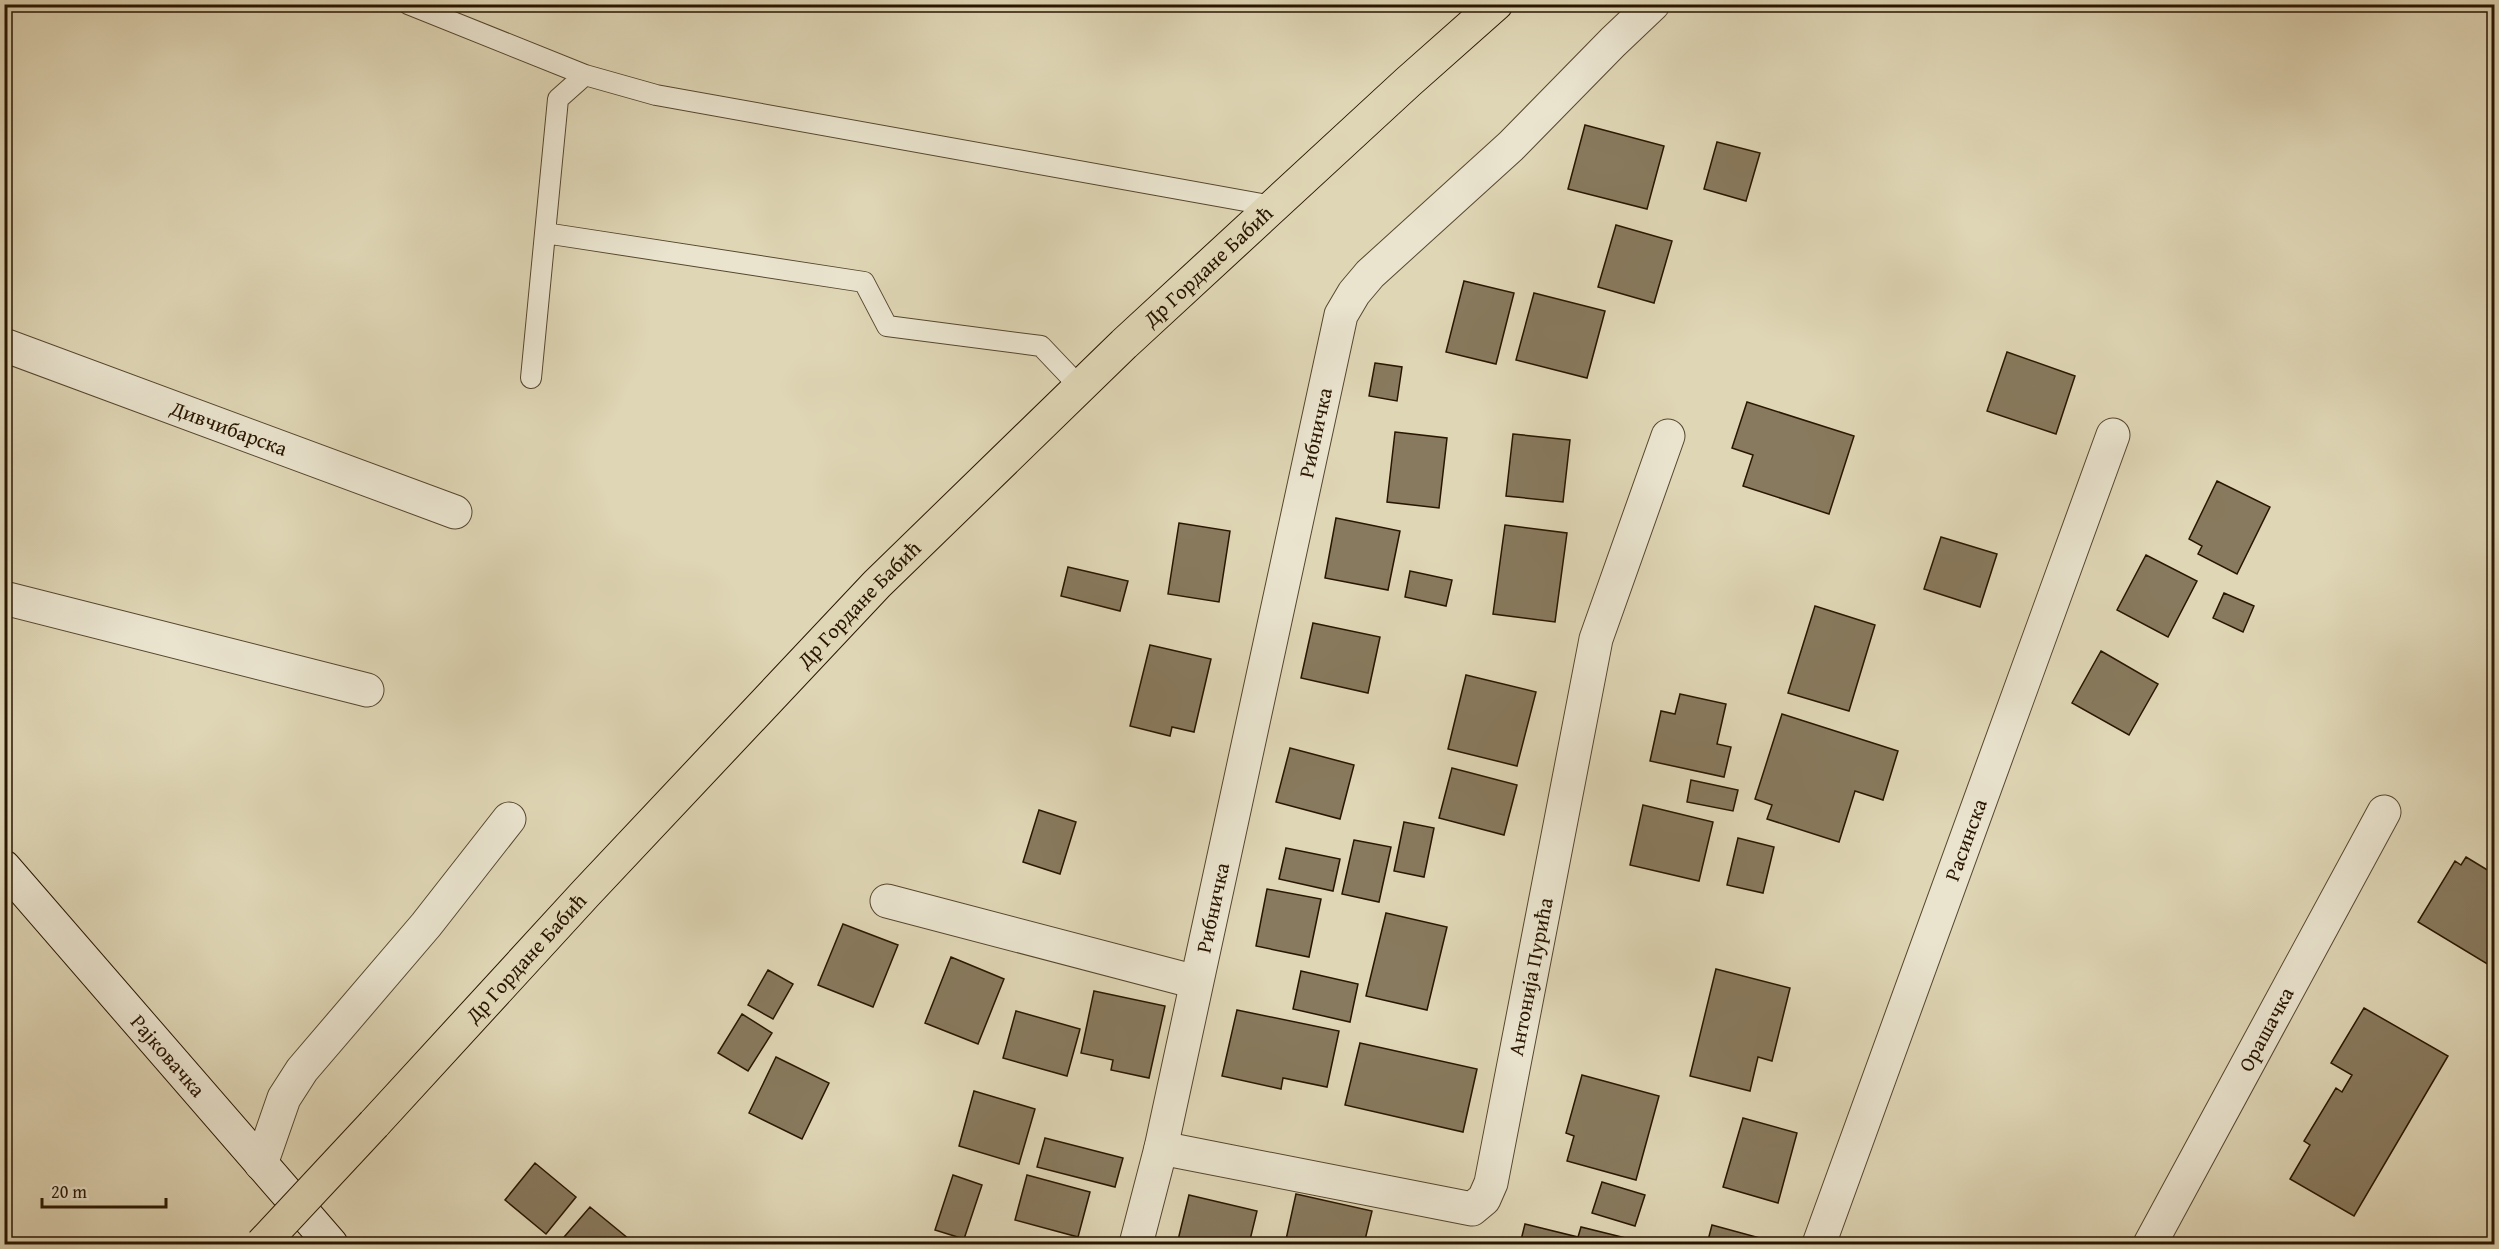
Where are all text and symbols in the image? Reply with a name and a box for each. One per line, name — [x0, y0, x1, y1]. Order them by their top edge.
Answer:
street label: Др Гордане Бабић — [1135, 198, 1280, 335]
street label: Рибничка — [1290, 385, 1340, 481]
street label: Дивчибарска — [166, 392, 292, 464]
street label: Др Гордане Бабић — [789, 533, 928, 675]
street label: Расинска — [1936, 794, 1995, 885]
street label: Рибничка — [1188, 860, 1237, 956]
street label: Др Гордане Бабић — [457, 886, 594, 1031]
street label: Антонија Пурића — [1500, 895, 1561, 1059]
street label: Орашачка — [2230, 981, 2301, 1077]
street label: Рајковачка — [123, 1007, 213, 1104]
scale bar — [42, 1171, 166, 1209]
text: 20 m — [51, 1178, 87, 1205]

